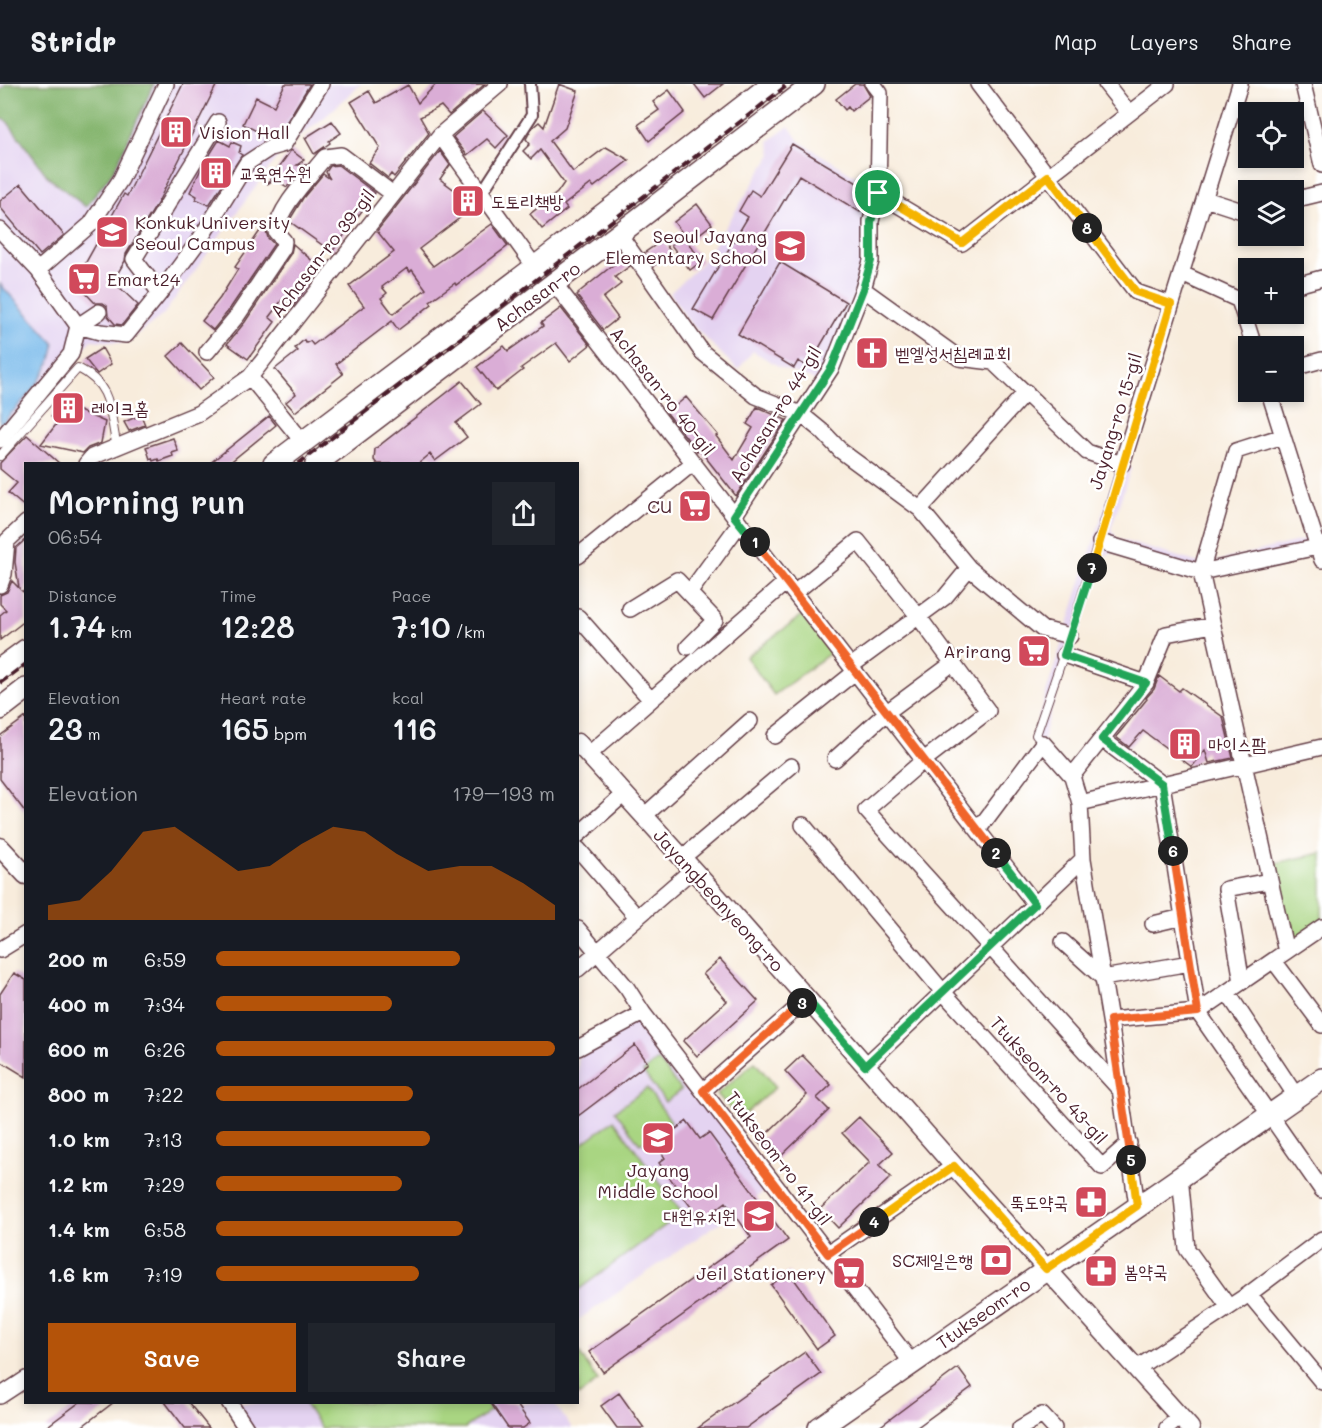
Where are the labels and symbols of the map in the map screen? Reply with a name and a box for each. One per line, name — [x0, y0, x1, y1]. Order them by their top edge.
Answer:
building icon: Vision Hall — [158, 114, 194, 150]
place label: Vision Hall — [199, 120, 290, 144]
building icon: 교육연수원 — [198, 155, 234, 191]
place label: 교육연수원 — [239, 161, 311, 185]
pin — [852, 167, 903, 218]
building icon: 도토리책방 — [450, 183, 486, 219]
street label: Achasan-ro 39-gil — [264, 184, 380, 322]
place label: 도토리책방 — [491, 189, 564, 213]
place label: Konkuk University Seoul Campus — [135, 210, 290, 255]
pin: 8 — [1072, 213, 1102, 243]
school or university icon: Konkuk University Seoul Campus — [94, 214, 130, 250]
place label: Seoul Jayang Elementary School — [606, 224, 767, 269]
school or university icon: Seoul Jayang Elementary School — [772, 228, 808, 264]
street label: Achasan-ro — [489, 256, 585, 336]
supermarket icon: Emart24 — [66, 261, 102, 297]
place label: Emart24 — [107, 267, 181, 291]
street label: Achasan-ro 40-gil — [605, 322, 721, 460]
church icon: 벧엘성서침례교회 — [854, 335, 890, 371]
street label: Achasan-ro 44-gil — [723, 341, 827, 487]
place label: 벧엘성서침례교회 — [895, 341, 1011, 365]
street label: Jayang-ro 15-gil — [1083, 350, 1147, 492]
building icon: 레이크홈 — [50, 390, 86, 426]
place label: 레이크홈 — [91, 396, 149, 420]
supermarket icon: CU — [677, 488, 713, 524]
place label: CU — [647, 494, 672, 518]
pin: 1 — [740, 527, 770, 557]
pin: 7 — [1077, 553, 1107, 583]
supermarket icon: Arirang — [1016, 633, 1052, 669]
place label: Arirang — [943, 639, 1011, 663]
building icon: 마이스팜 — [1167, 726, 1203, 762]
place label: 마이스팜 — [1208, 732, 1266, 756]
street label: Jayangbeonyeong-ro — [648, 823, 790, 977]
pin: 6 — [1158, 836, 1188, 866]
pin: 2 — [981, 838, 1011, 868]
pin: 3 — [787, 988, 817, 1018]
street label: Ttukseom-ro 43-gil — [985, 1011, 1113, 1149]
street label: Ttukseom-ro 41-gil — [721, 1086, 837, 1230]
school or university icon: Jayang Middle School — [640, 1120, 676, 1156]
pin: 5 — [1116, 1145, 1146, 1175]
place label: Jayang Middle School — [598, 1158, 718, 1203]
pharmacy icon: 뚝도약국 — [1073, 1184, 1109, 1220]
place label: 뚝도약국 — [1010, 1190, 1068, 1214]
school or university icon: 대원유치원 — [741, 1198, 777, 1234]
place label: 대원유치원 — [664, 1204, 736, 1228]
pin: 4 — [859, 1207, 889, 1237]
bank icon: SC제일은행 — [978, 1242, 1014, 1278]
place label: SC제일은행 — [892, 1248, 973, 1272]
pharmacy icon: 봄약국 — [1083, 1253, 1119, 1289]
supermarket icon: Jeil Stationery — [831, 1255, 867, 1291]
place label: 봄약국 — [1124, 1259, 1167, 1283]
place label: Jeil Stationery — [696, 1261, 826, 1285]
street label: Ttukseom-ro — [931, 1272, 1035, 1354]

